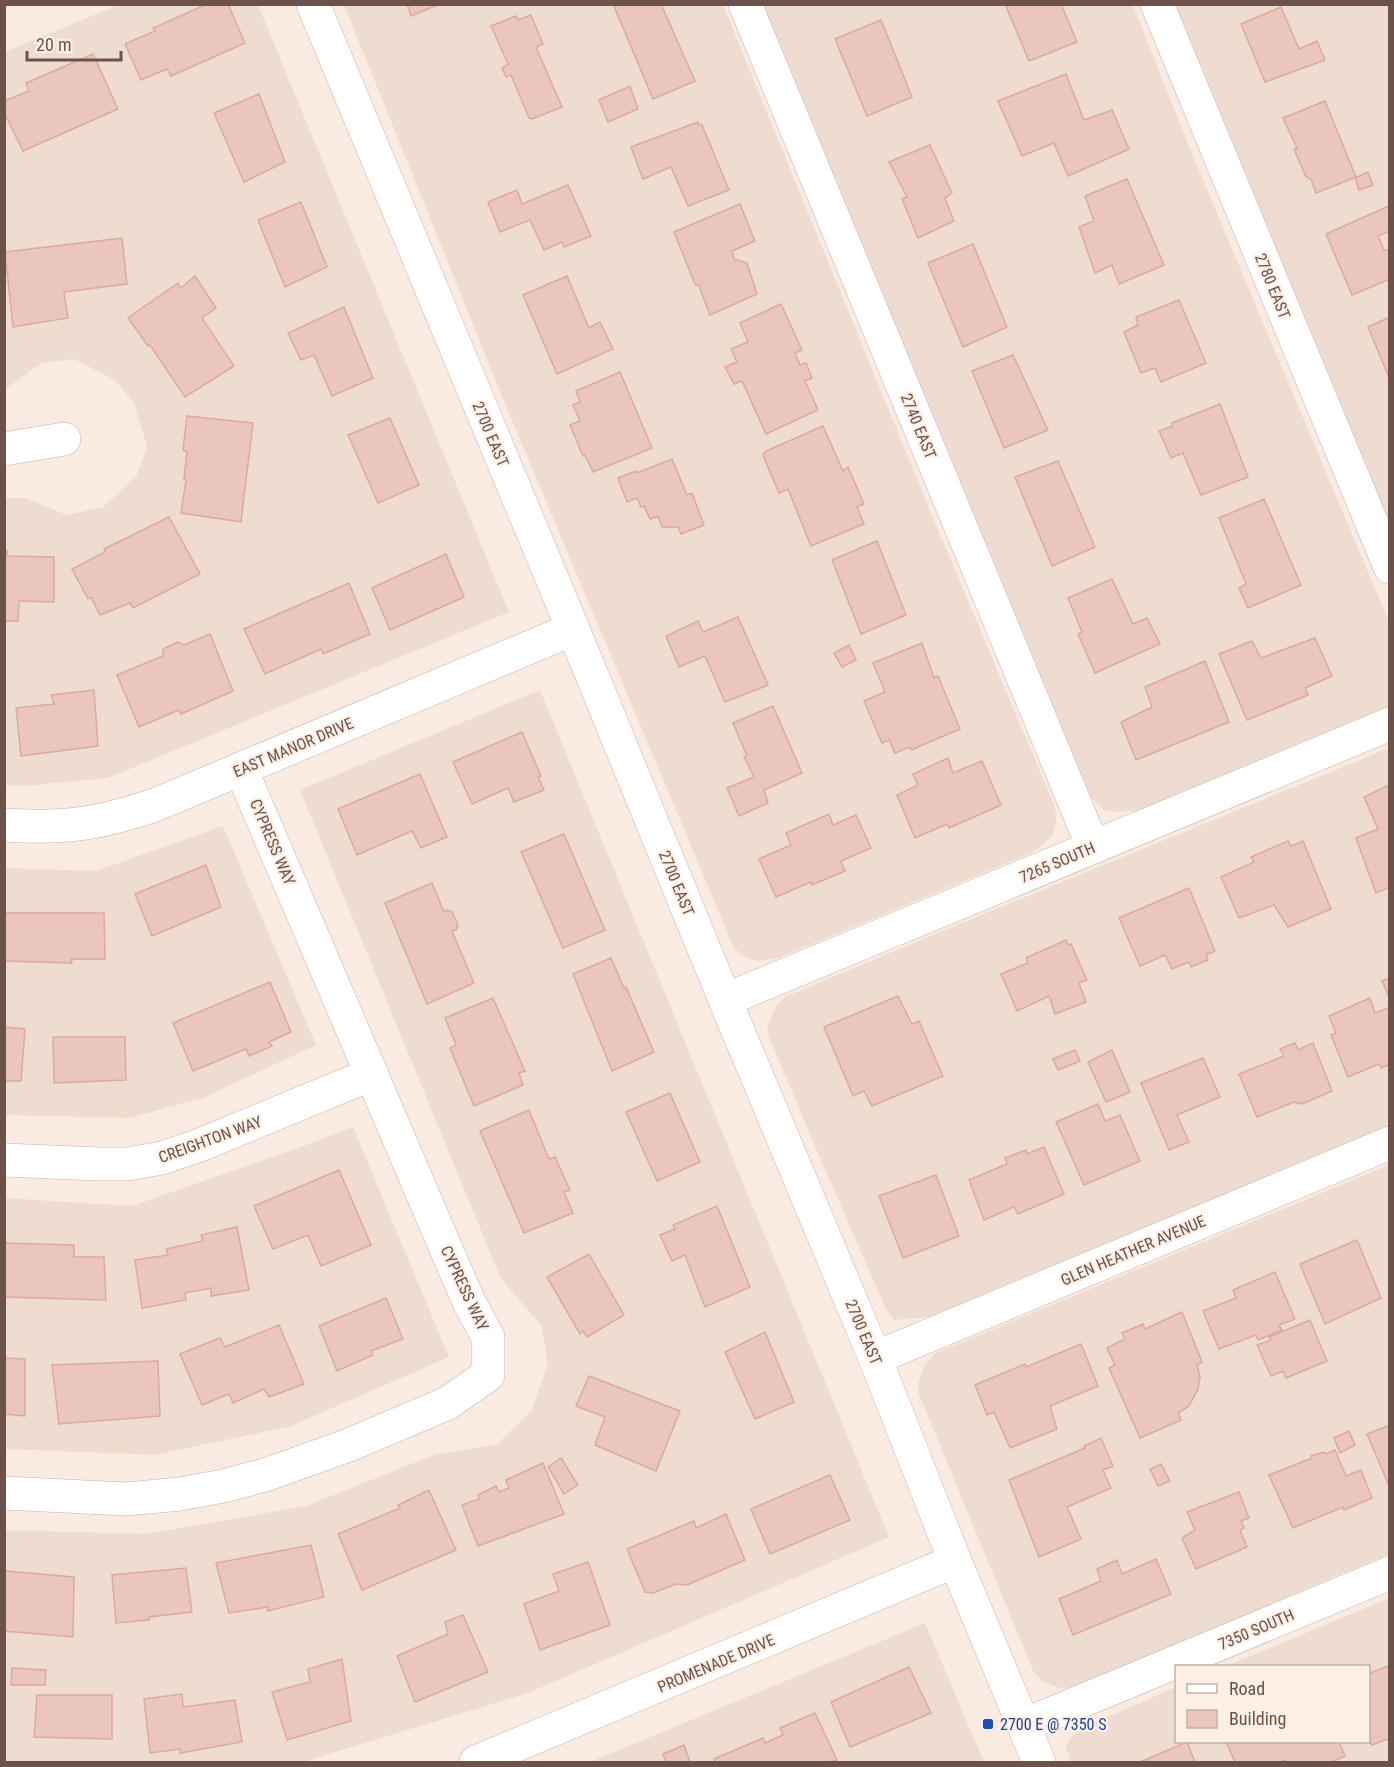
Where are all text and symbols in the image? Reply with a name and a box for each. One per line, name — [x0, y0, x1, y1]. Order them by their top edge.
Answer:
scale bar — [27, 24, 122, 62]
text: 20 m — [36, 34, 71, 55]
street label: 2780 EAST — [1251, 251, 1294, 322]
street label: 2740 EAST — [897, 391, 940, 462]
street label: 2700 EAST — [468, 399, 513, 470]
street label: EAST MANOR DRIVE — [230, 714, 356, 781]
street label: CYPRESS WAY — [246, 796, 299, 889]
street label: 7265 SOUTH — [1016, 838, 1098, 887]
street label: 2700 EAST — [655, 848, 698, 919]
street label: CREIGHTON WAY — [156, 1112, 265, 1167]
street label: GLEN HEATHER AVENUE — [1058, 1211, 1208, 1290]
street label: CYPRESS WAY — [437, 1243, 493, 1334]
street label: 2700 EAST — [841, 1297, 886, 1368]
street label: 7350 SOUTH — [1215, 1605, 1297, 1654]
street label: PROMENADE DRIVE — [655, 1630, 778, 1697]
legend — [1175, 1665, 1370, 1743]
text: Road — [1229, 1678, 1265, 1699]
text: Building — [1229, 1708, 1286, 1729]
place label: 2700 E @ 7350 S — [1000, 1715, 1106, 1734]
marker: 2700 E @ 7350 S — [981, 1717, 995, 1731]

